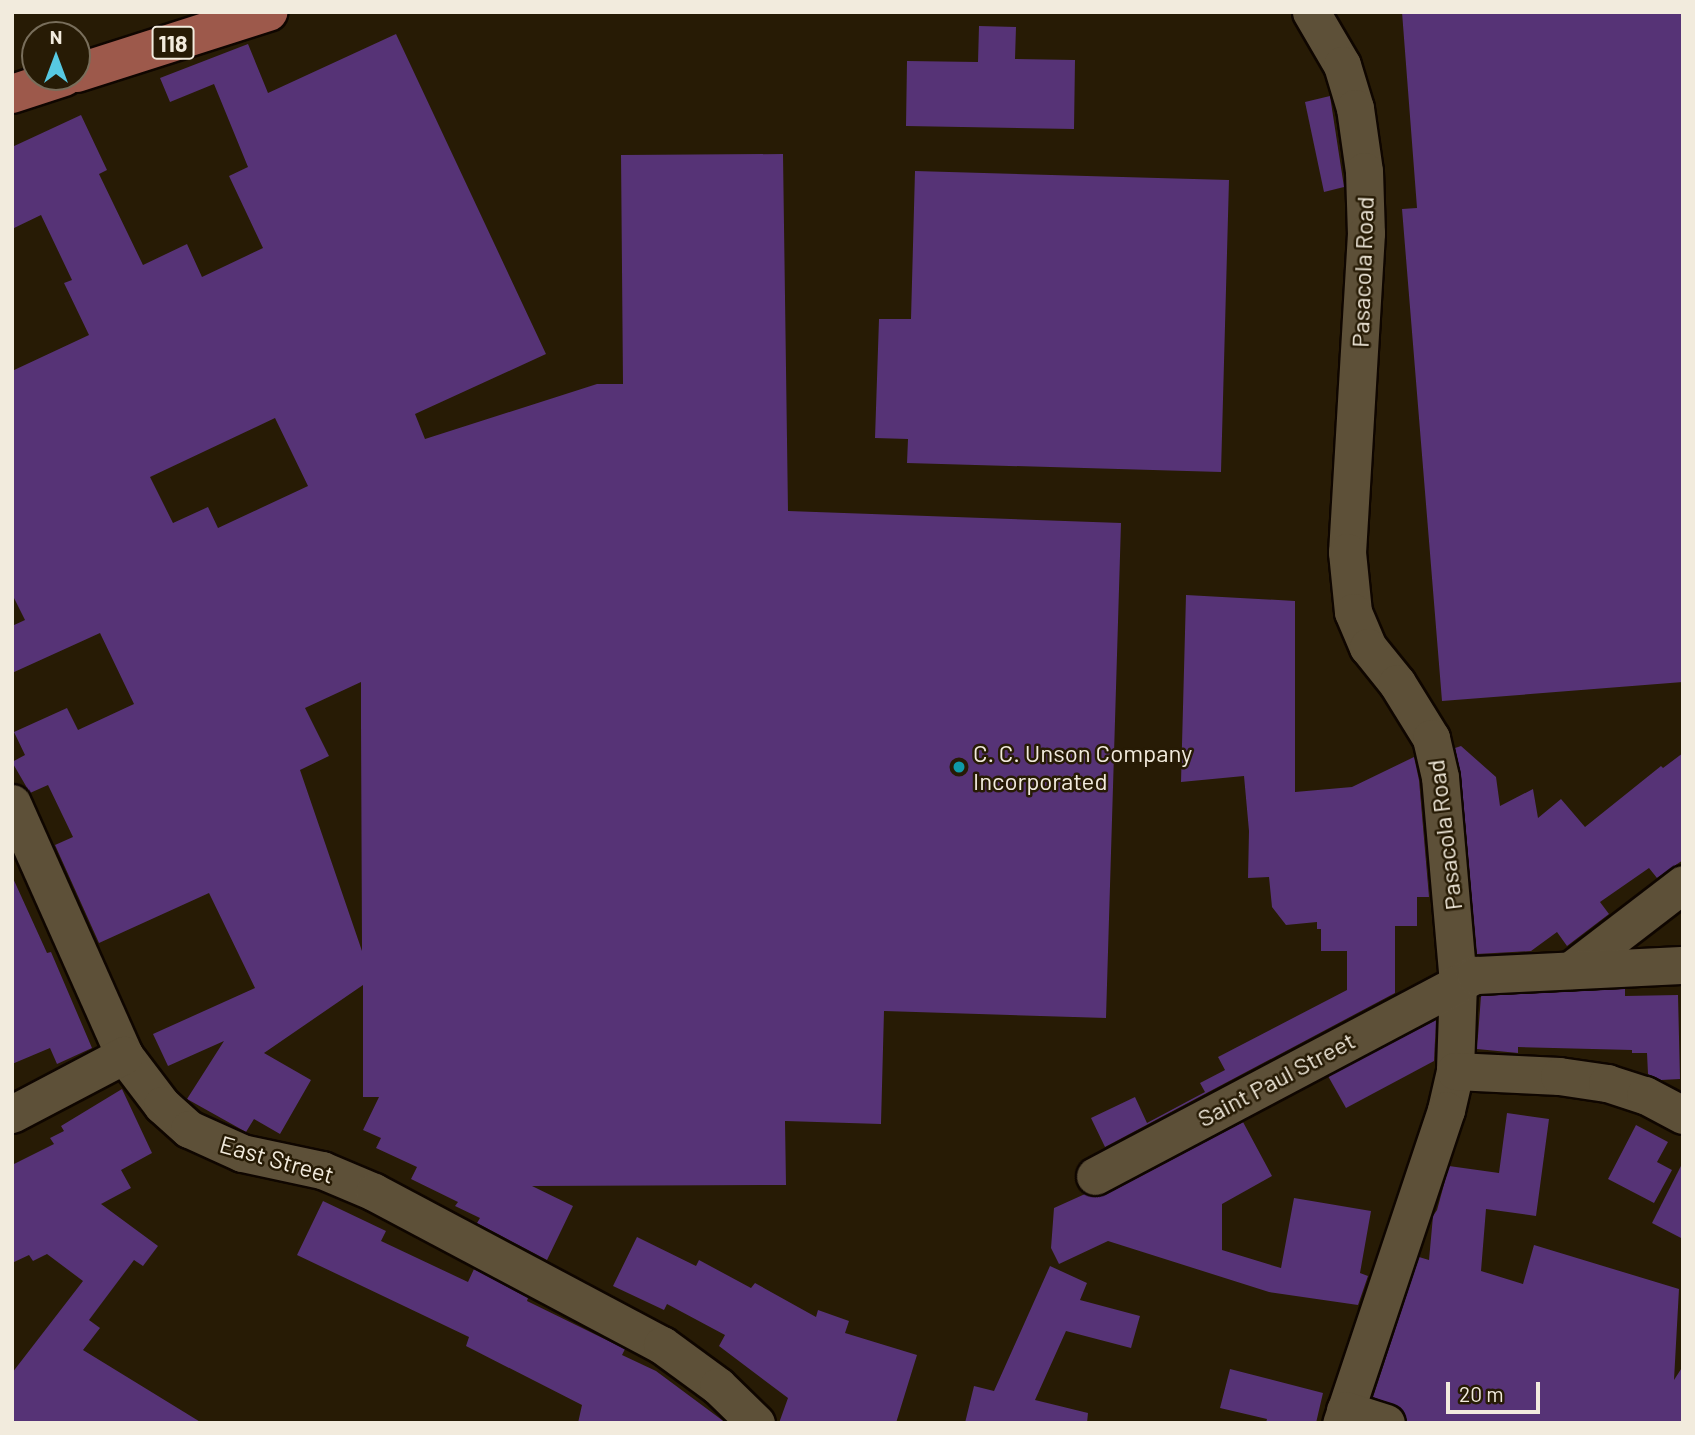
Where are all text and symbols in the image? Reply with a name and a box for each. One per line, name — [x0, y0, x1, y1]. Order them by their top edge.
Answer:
north arrow — [21, 21, 91, 91]
road number: 118 — [150, 24, 196, 62]
text: N — [50, 25, 62, 48]
street label: Pasacola Road — [1345, 196, 1379, 348]
place label: C. C. Unson Company Incorporated — [973, 739, 1192, 795]
street label: Pasacola Road — [1420, 758, 1468, 912]
marker: C. C. Unson Company Incorporated — [951, 759, 967, 775]
street label: Saint Paul Street — [1192, 1025, 1360, 1133]
street label: East Street — [217, 1129, 337, 1189]
scale bar — [1450, 1368, 1544, 1412]
text: 20 m — [1459, 1381, 1504, 1406]

